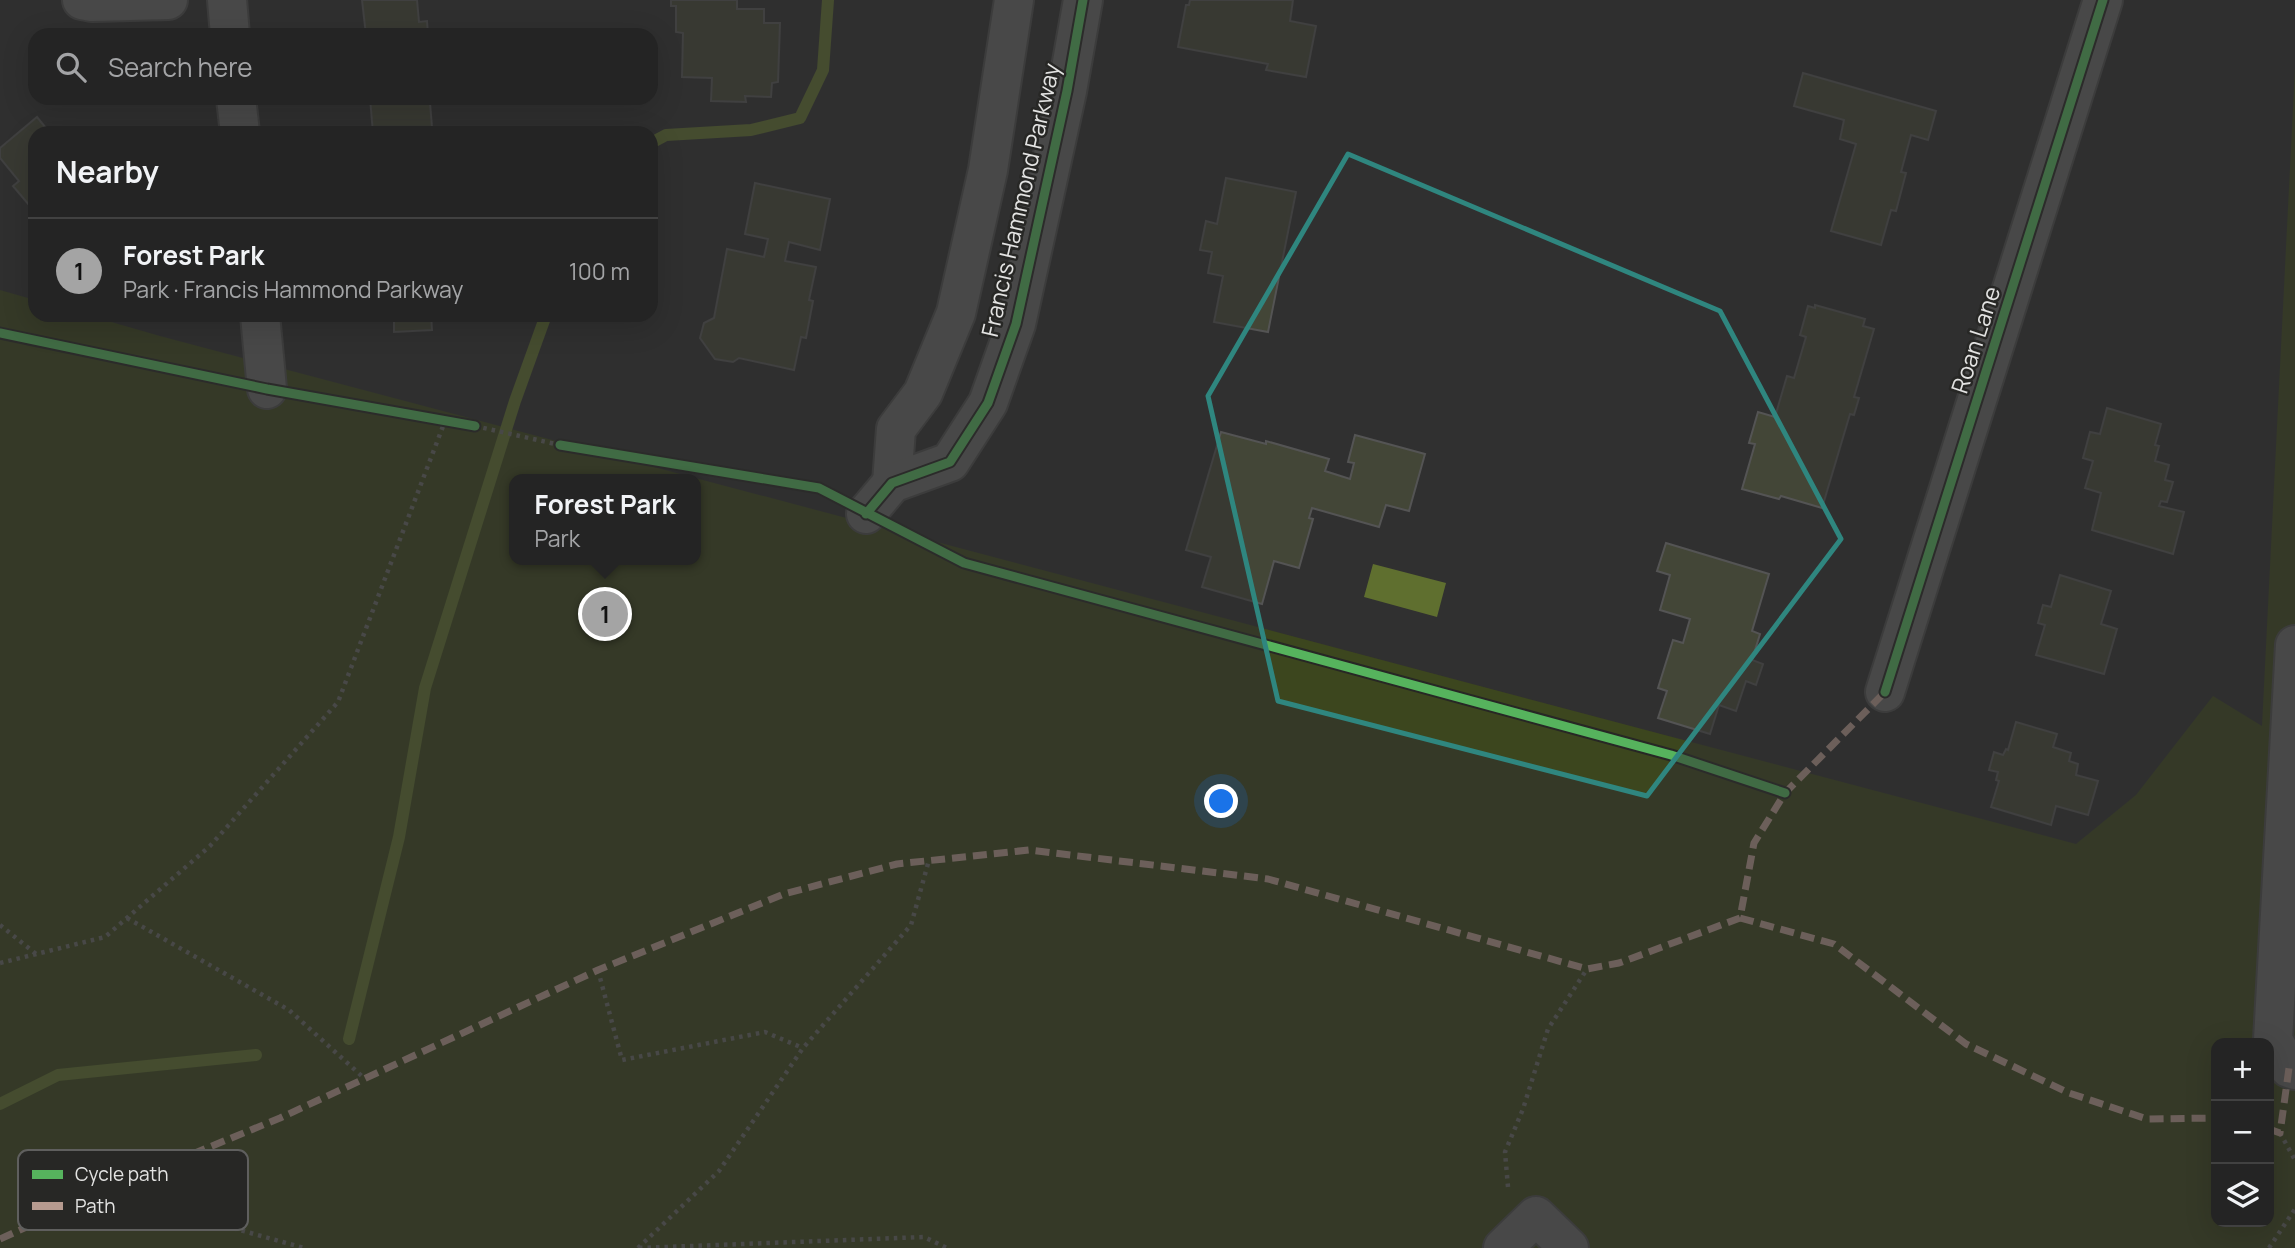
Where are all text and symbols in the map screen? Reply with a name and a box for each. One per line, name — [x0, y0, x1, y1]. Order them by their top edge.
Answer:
search box — [28, 28, 658, 105]
icon: search — [52, 48, 90, 86]
text: Search here — [108, 49, 253, 85]
street label: Francis Hammond Parkway — [973, 60, 1067, 340]
text: Nearby — [56, 151, 159, 192]
text: Forest Park — [123, 237, 264, 273]
text: 1 — [74, 255, 84, 287]
text: 100 m — [569, 255, 630, 287]
text: Park · Francis Hammond Parkway — [123, 273, 463, 305]
street label: Roan Lane — [1943, 282, 2007, 397]
popup — [509, 474, 701, 565]
text: Forest Park — [534, 486, 676, 522]
text: Park — [534, 522, 580, 554]
pin: 1 — [582, 588, 628, 640]
your location — [1204, 784, 1238, 818]
map controls — [2211, 1038, 2274, 1227]
button: + — [2211, 1038, 2274, 1101]
button: − — [2211, 1101, 2274, 1164]
legend — [18, 1150, 248, 1230]
text: Cycle path — [75, 1161, 169, 1187]
button: layers — [2211, 1164, 2274, 1227]
text: Path — [75, 1193, 115, 1219]

